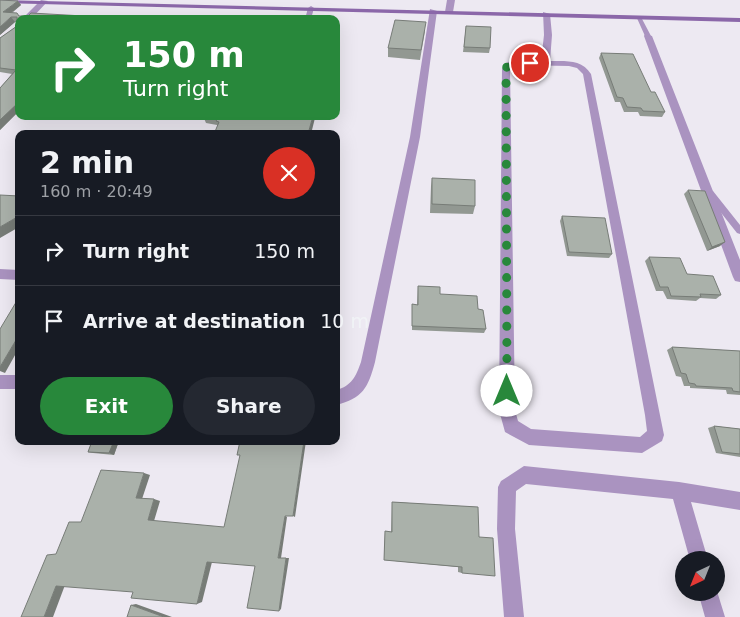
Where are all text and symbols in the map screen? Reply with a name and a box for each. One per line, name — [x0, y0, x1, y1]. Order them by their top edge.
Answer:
icon: right — [40, 35, 105, 100]
text: 150 m — [123, 35, 245, 75]
pin — [509, 42, 551, 84]
icon: arrive — [516, 49, 544, 77]
text: Turn right — [123, 76, 228, 101]
text: 2 min — [40, 145, 134, 180]
button: close — [263, 147, 315, 199]
text: 160 m · 20:49 — [40, 182, 153, 201]
icon: right — [40, 237, 68, 265]
text: Turn right — [83, 240, 189, 262]
text: 150 m — [254, 240, 315, 262]
icon: arrive — [40, 307, 68, 335]
text: Arrive at destination — [83, 310, 305, 332]
text: 10 m — [320, 310, 369, 332]
position arrow — [480, 364, 532, 416]
button: Exit — [40, 377, 173, 435]
button: Share — [183, 377, 315, 435]
north arrow — [675, 551, 725, 601]
map controls — [675, 551, 725, 601]

